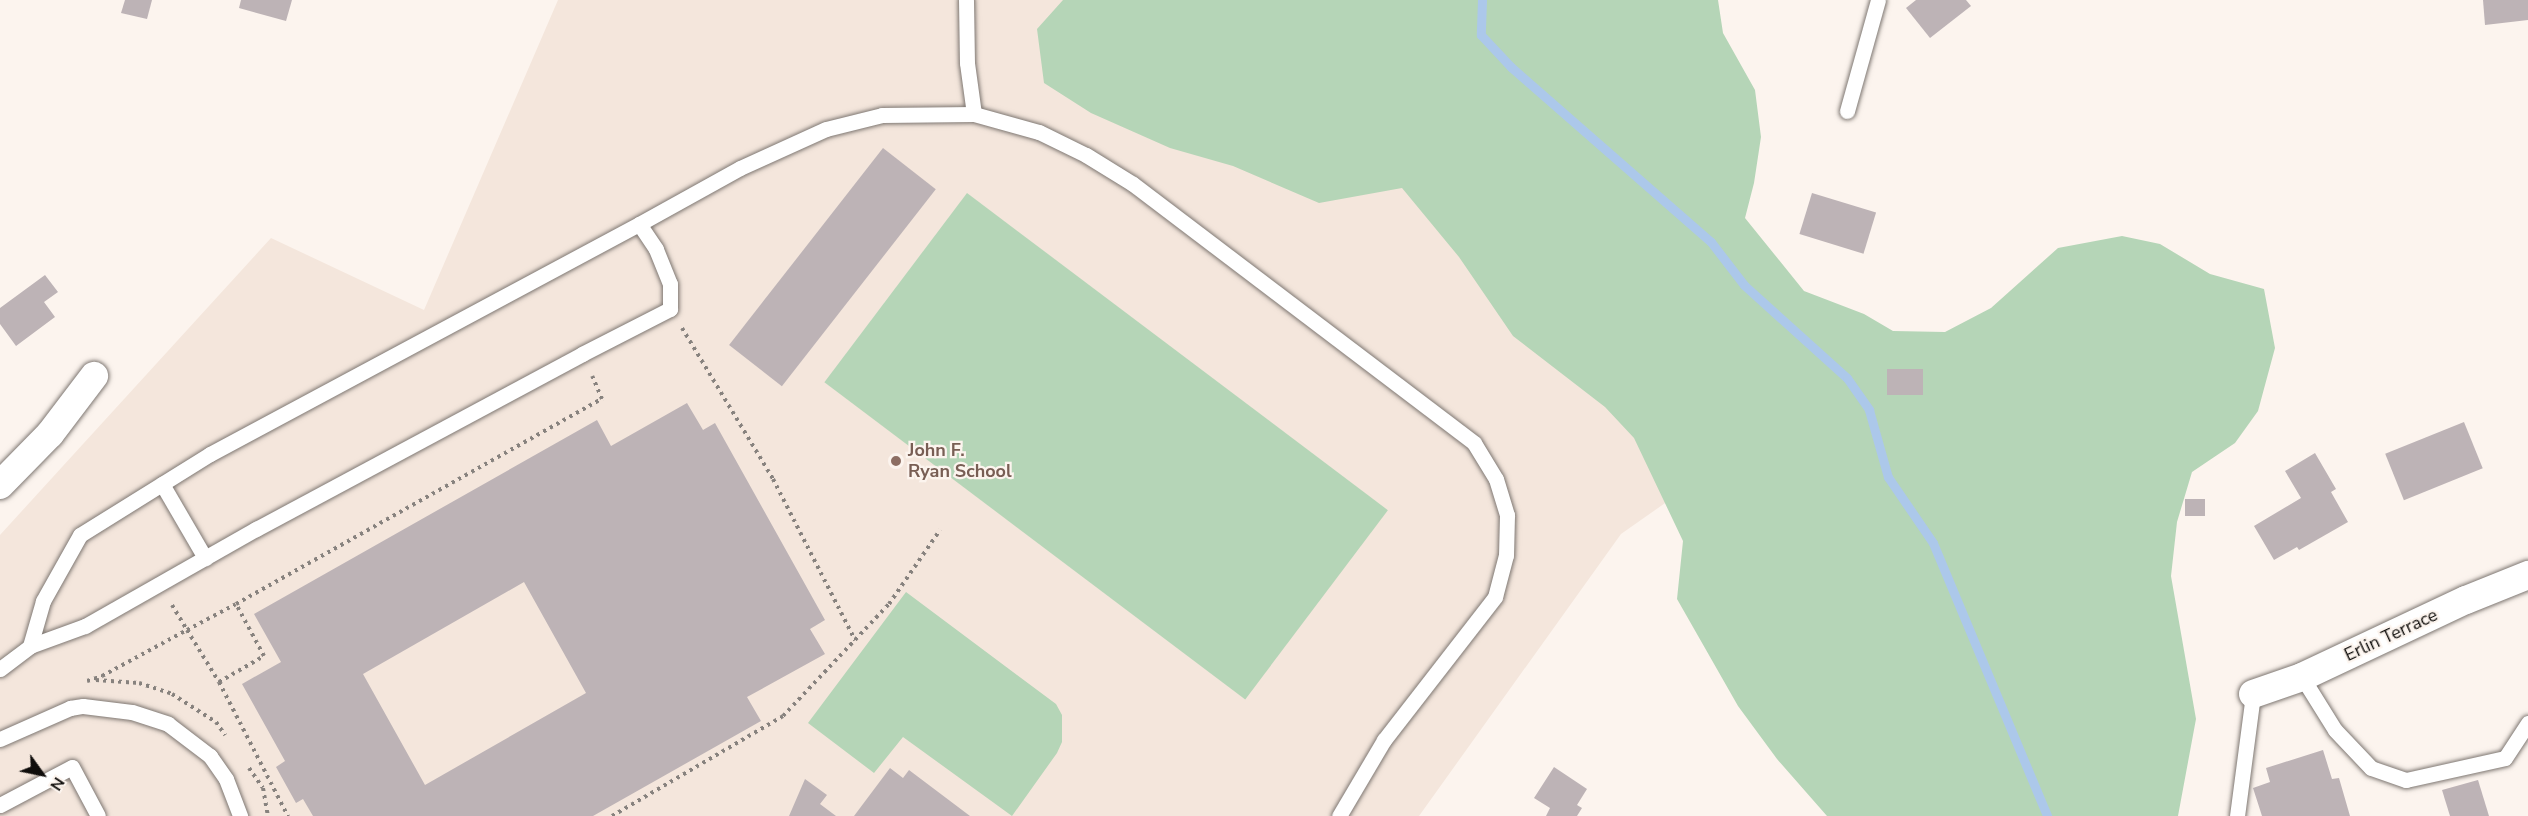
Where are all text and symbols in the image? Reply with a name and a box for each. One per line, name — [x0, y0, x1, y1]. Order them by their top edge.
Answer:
place label: John F. Ryan School — [908, 440, 1012, 482]
marker: John F. Ryan School — [889, 454, 903, 468]
street label: Erlin Terrace — [2341, 604, 2441, 666]
north arrow — [12, 744, 72, 804]
text: N — [45, 773, 70, 795]

